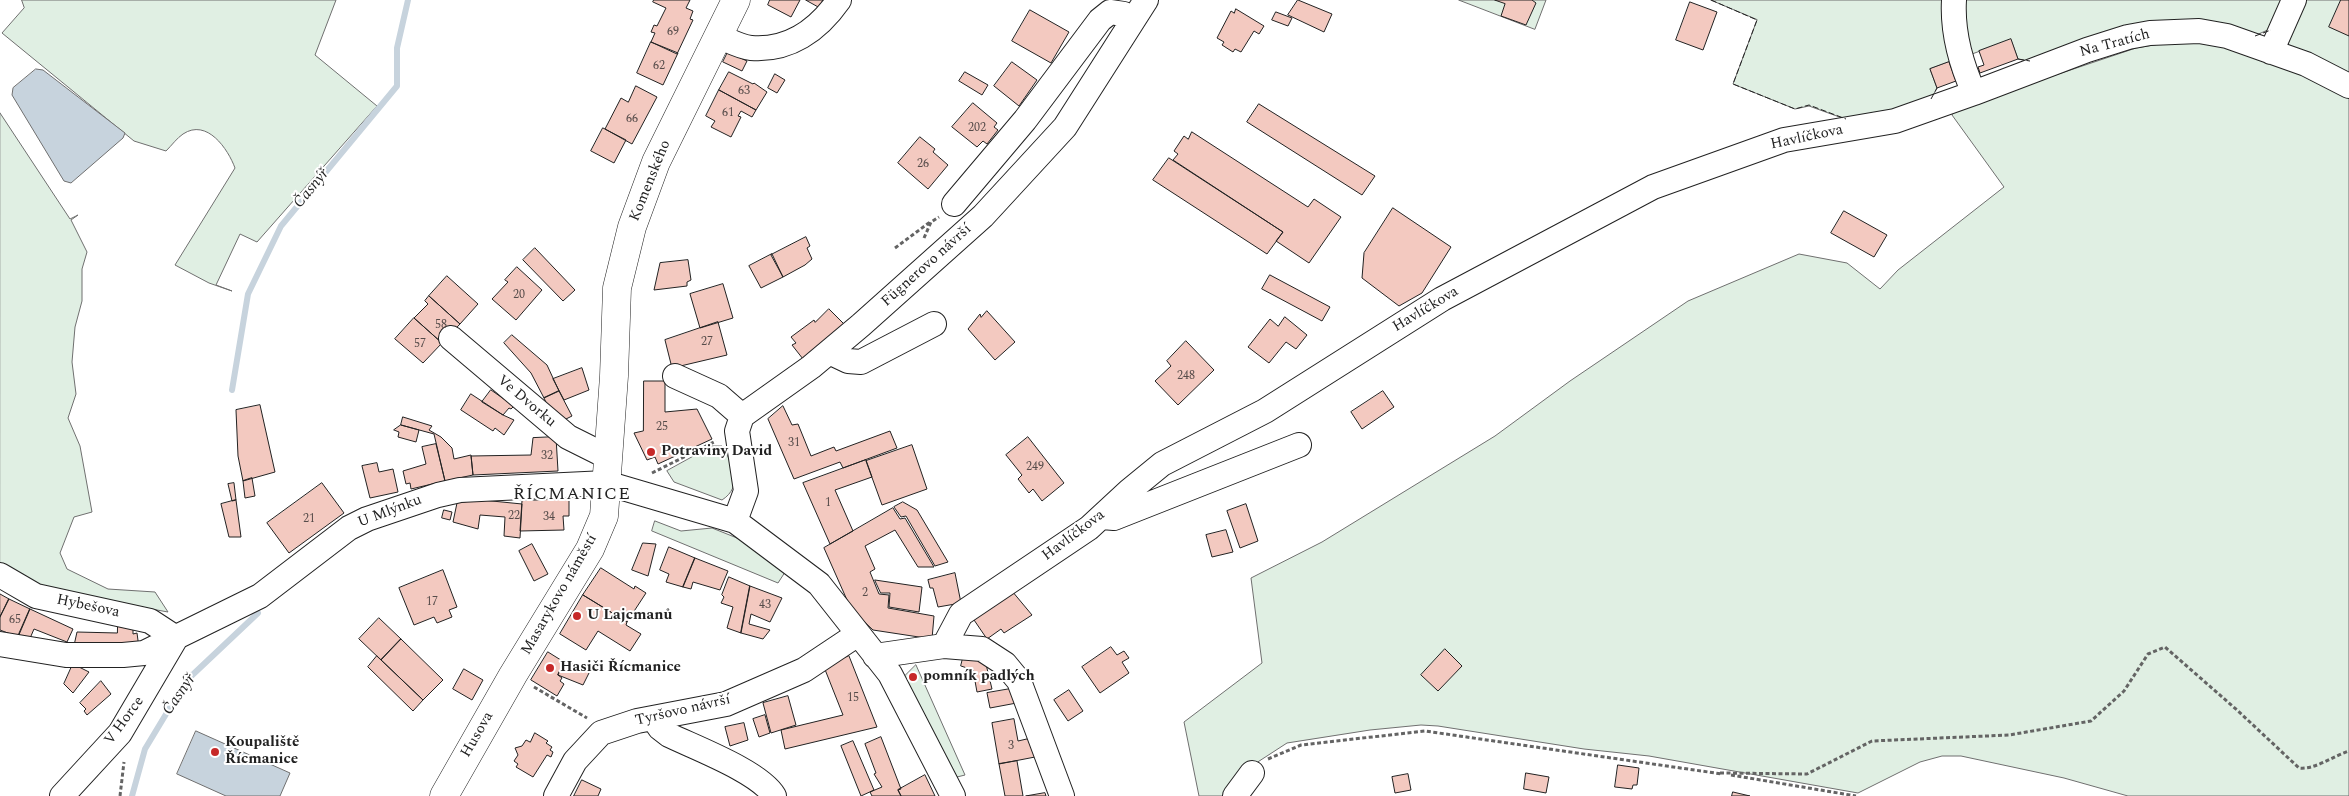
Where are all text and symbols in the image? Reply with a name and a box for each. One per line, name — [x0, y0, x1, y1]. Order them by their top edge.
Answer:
house number: 69 — [667, 26, 679, 40]
street label: Na Tratích — [2078, 26, 2152, 62]
house number: 62 — [653, 60, 665, 74]
house number: 63 — [738, 85, 750, 99]
house number: 61 — [722, 107, 734, 121]
house number: 66 — [626, 113, 638, 127]
house number: 202 — [968, 122, 986, 136]
street label: Havlíčkova — [1769, 122, 1845, 154]
street label: Komenského — [627, 138, 675, 224]
house number: 26 — [917, 158, 929, 172]
water label: Časnýř — [290, 165, 334, 213]
street label: Fügnerovo návrší — [878, 221, 976, 311]
street label: Havlíčkova — [1390, 283, 1462, 337]
house number: 20 — [513, 289, 525, 303]
house number: 58 — [435, 319, 447, 333]
house number: 27 — [701, 336, 713, 350]
house number: 57 — [414, 338, 426, 352]
house number: 248 — [1177, 370, 1195, 384]
street label: Ve Dvorku — [493, 372, 559, 432]
house number: 25 — [656, 421, 668, 435]
house number: 31 — [788, 437, 800, 451]
place label: Potraviny David — [661, 443, 772, 461]
marker: Potraviny David — [645, 446, 657, 458]
house number: 32 — [541, 450, 553, 464]
house number: 249 — [1026, 461, 1044, 475]
district label: ŘÍCMANICE — [512, 484, 632, 506]
street label: U Mlýnku — [355, 492, 425, 532]
house number: 1 — [825, 497, 831, 511]
street label: Havlíčkova — [1039, 507, 1109, 565]
house number: 22 — [508, 510, 520, 524]
house number: 34 — [543, 511, 555, 525]
house number: 21 — [303, 513, 315, 527]
street label: Masarykovo náměstí — [518, 531, 602, 659]
house number: 2 — [862, 587, 868, 601]
street label: Hybešova — [55, 592, 121, 622]
house number: 17 — [426, 596, 438, 610]
house number: 43 — [759, 599, 771, 613]
place label: U Lajcmanů — [587, 607, 672, 625]
marker: U Lajcmanů — [571, 610, 583, 622]
house number: 65 — [9, 614, 21, 628]
place label: Hasiči Řícmanice — [560, 659, 681, 677]
marker: Hasiči Řícmanice — [544, 662, 556, 674]
place label: pomník padlých — [923, 668, 1035, 686]
water label: Časnýř — [159, 671, 201, 719]
marker: pomník padlých — [907, 671, 919, 683]
street label: Tyršovo návrší — [634, 691, 732, 731]
house number: 15 — [847, 692, 859, 706]
street label: V Horce — [101, 693, 149, 749]
street label: Husova — [458, 709, 498, 761]
place label: Koupaliště Řícmanice — [225, 734, 299, 769]
house number: 3 — [1008, 740, 1014, 754]
marker: Koupaliště Řícmanice — [209, 746, 221, 758]

